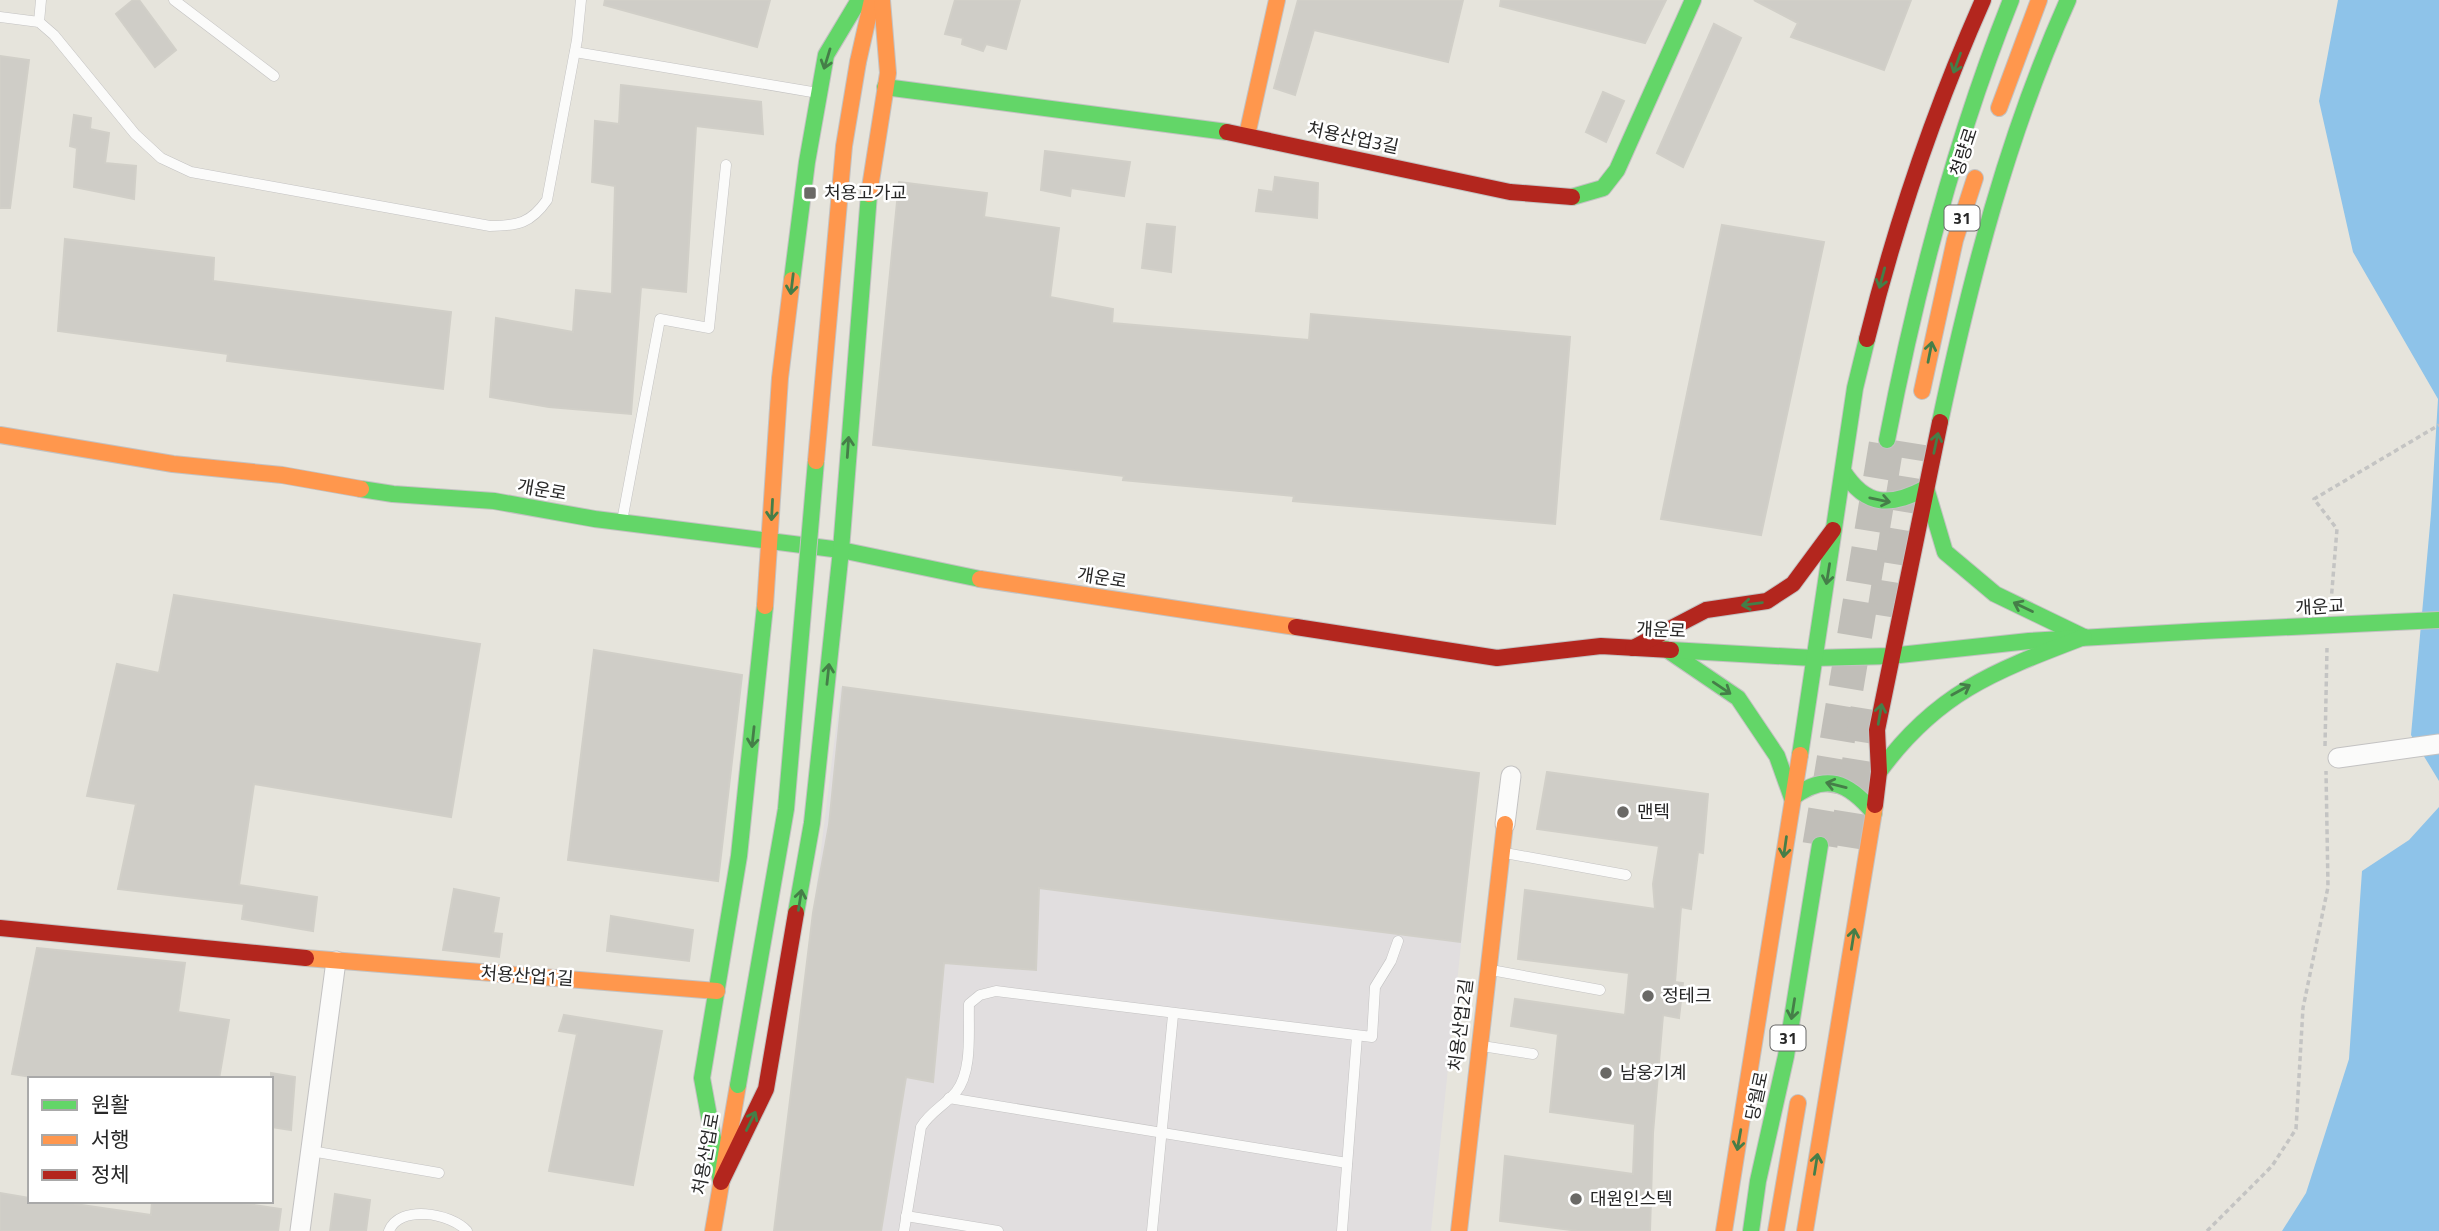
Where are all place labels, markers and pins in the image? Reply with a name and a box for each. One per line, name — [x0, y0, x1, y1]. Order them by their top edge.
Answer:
place label: 처용고가교 — [824, 179, 907, 206]
marker: 처용고가교 — [802, 185, 818, 201]
place label: 맨텍 — [1637, 798, 1670, 825]
marker: 맨텍 — [1615, 804, 1631, 820]
place label: 정테크 — [1662, 982, 1712, 1009]
marker: 정테크 — [1640, 988, 1656, 1004]
place label: 남웅기계 — [1620, 1059, 1686, 1086]
marker: 남웅기계 — [1598, 1065, 1614, 1081]
place label: 대원인스텍 — [1590, 1185, 1673, 1212]
marker: 대원인스텍 — [1568, 1191, 1584, 1207]

